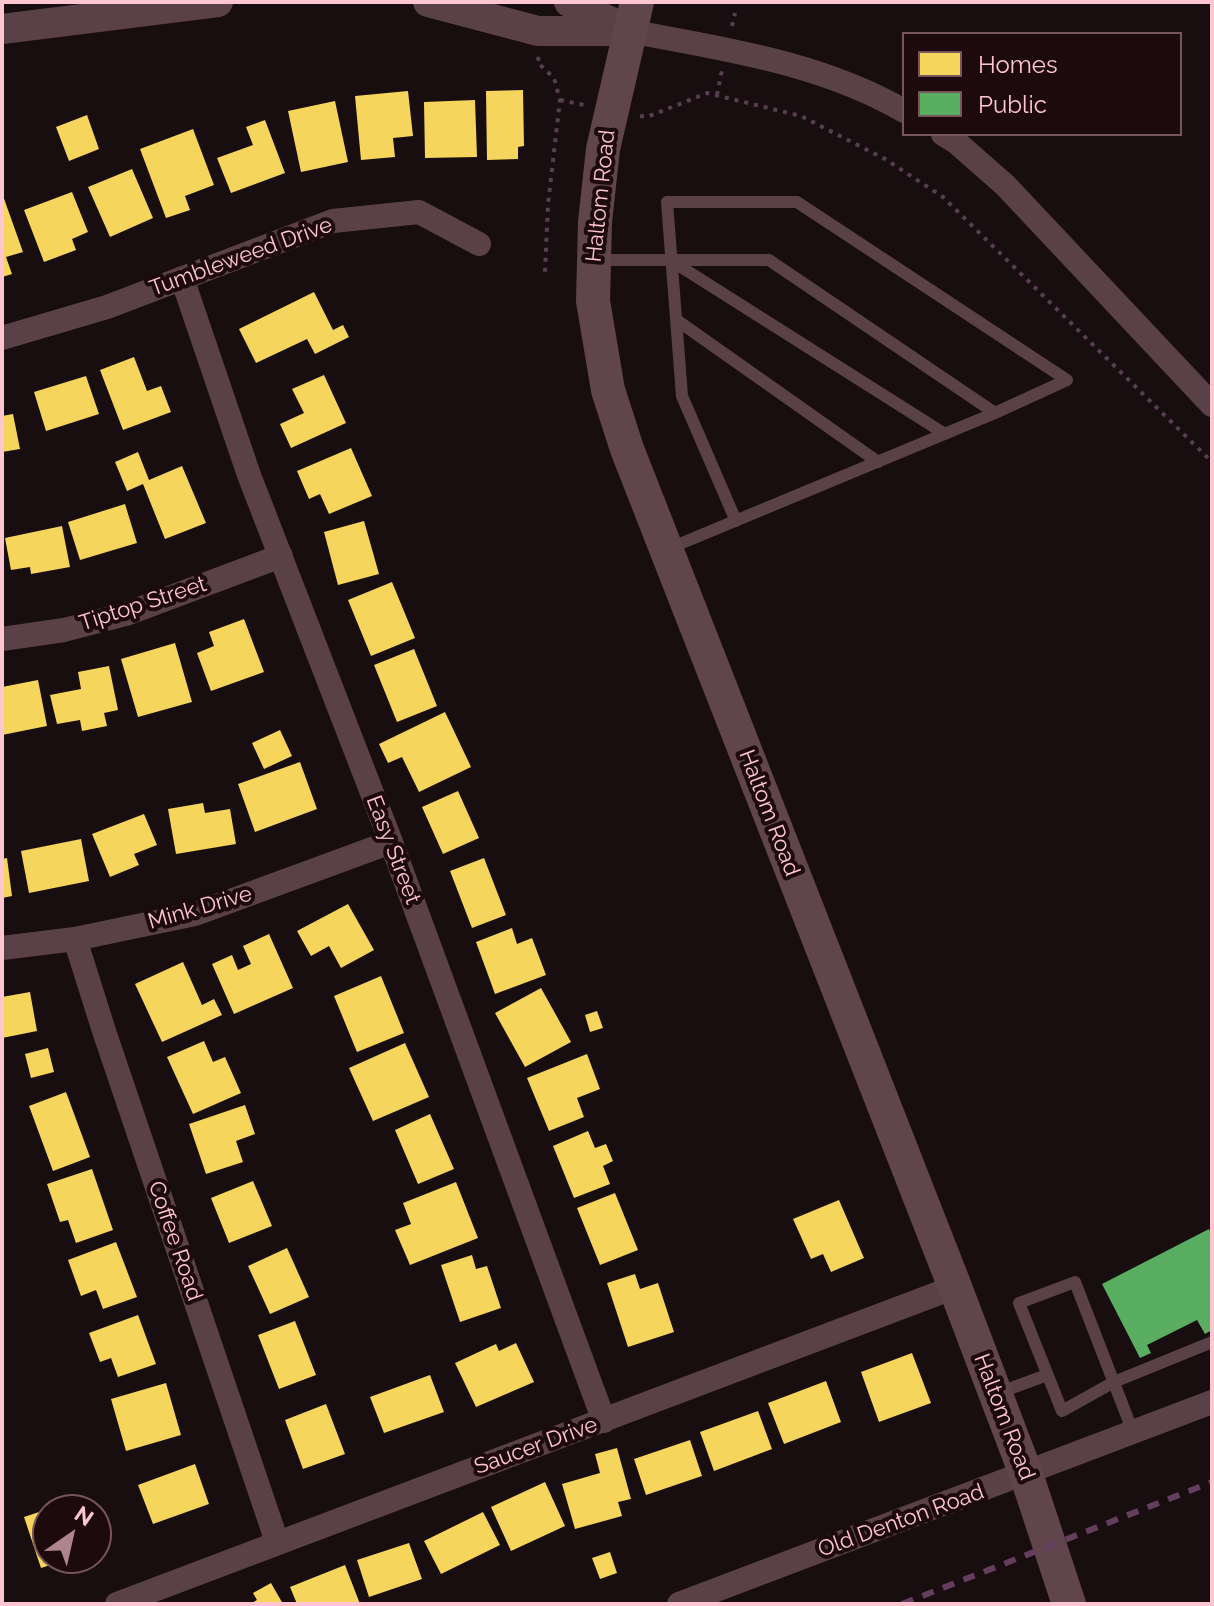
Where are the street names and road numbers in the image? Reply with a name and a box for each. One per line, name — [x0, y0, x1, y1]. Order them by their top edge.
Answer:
street label: Haltom Road — [581, 129, 621, 263]
street label: Tumbleweed Drive — [146, 212, 336, 302]
street label: Tiptop Street — [76, 571, 210, 637]
street label: Haltom Road — [733, 746, 805, 880]
street label: Easy Street — [360, 792, 426, 908]
street label: Mink Drive — [145, 881, 255, 935]
street label: Coffee Road — [142, 1178, 208, 1304]
street label: Haltom Road — [968, 1350, 1040, 1484]
street label: Saucer Drive — [471, 1412, 601, 1480]
street label: Old Denton Road — [814, 1479, 988, 1563]

